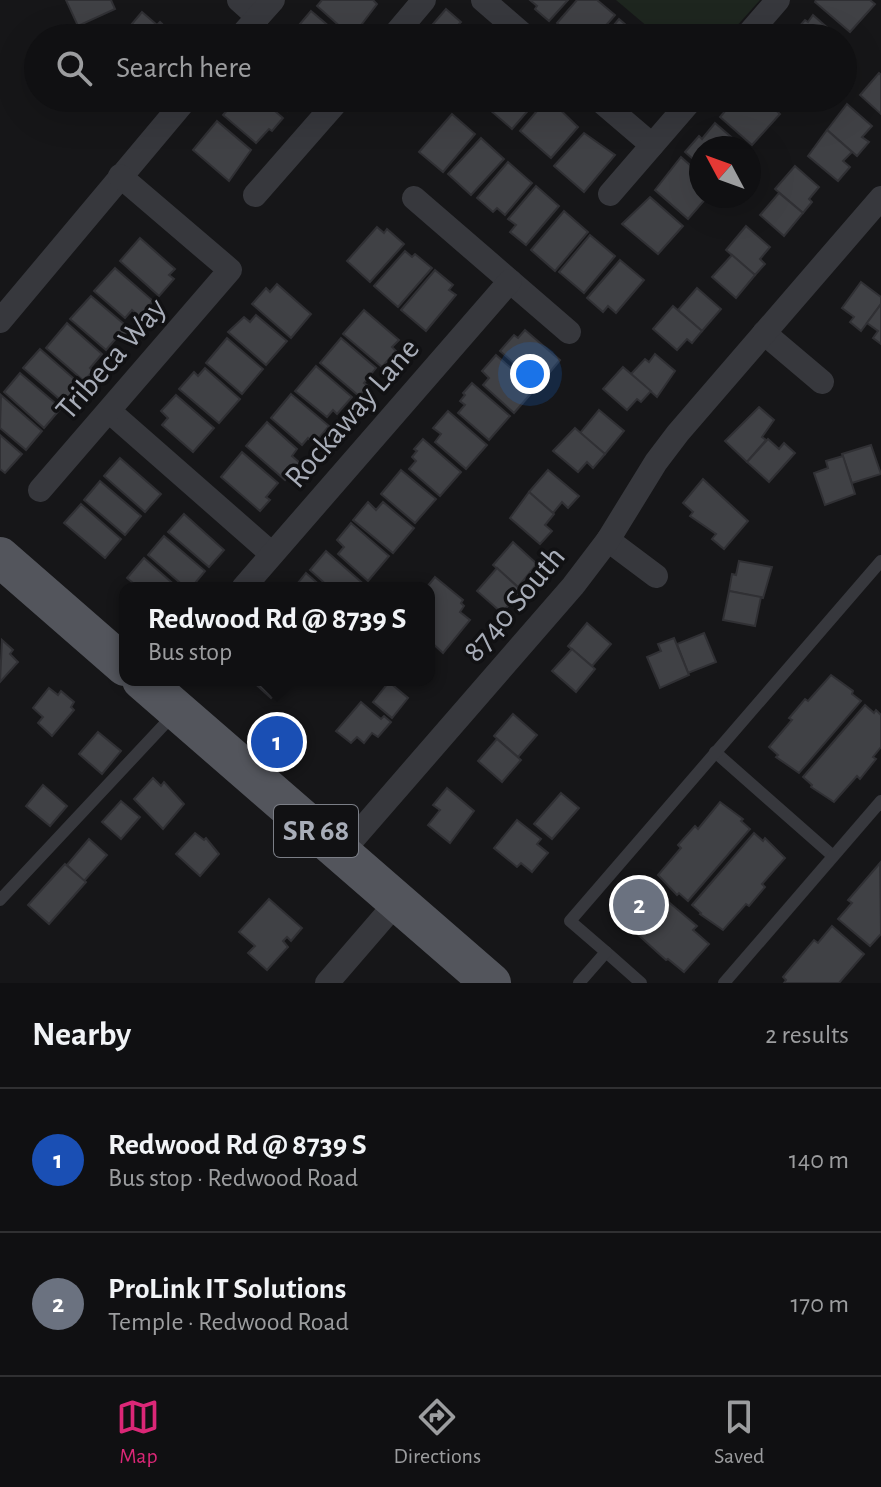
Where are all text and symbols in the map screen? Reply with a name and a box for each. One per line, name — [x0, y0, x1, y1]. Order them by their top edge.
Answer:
search box — [24, 24, 857, 112]
icon: search — [52, 46, 96, 90]
text: Search here — [116, 53, 252, 83]
north arrow — [689, 136, 761, 208]
street label: Tribeca Way — [50, 292, 172, 426]
street label: Rockaway Lane — [279, 332, 425, 494]
your location — [510, 354, 550, 394]
street label: 8740 South — [457, 540, 571, 668]
popup — [119, 582, 435, 686]
text: Redwood Rd @ 8739 S — [148, 604, 406, 634]
text: Bus stop — [148, 639, 232, 665]
pin: 1 — [251, 712, 303, 772]
road number: SR 68 — [274, 805, 358, 857]
pin: 2 — [613, 875, 665, 935]
text: Nearby — [32, 1018, 131, 1052]
text: 2 results — [765, 1022, 849, 1048]
text: Redwood Rd @ 8739 S — [108, 1130, 367, 1160]
text: 1 — [53, 1147, 63, 1173]
text: 140 m — [789, 1147, 849, 1173]
text: Bus stop · Redwood Road — [108, 1165, 358, 1191]
text: ProLink IT Solutions — [108, 1274, 346, 1304]
text: 2 — [52, 1291, 64, 1317]
text: 170 m — [790, 1291, 849, 1317]
text: Temple · Redwood Road — [108, 1309, 349, 1335]
tab: Map — [116, 1395, 160, 1469]
tab: Directions — [393, 1395, 481, 1469]
tab: Saved — [714, 1395, 764, 1469]

